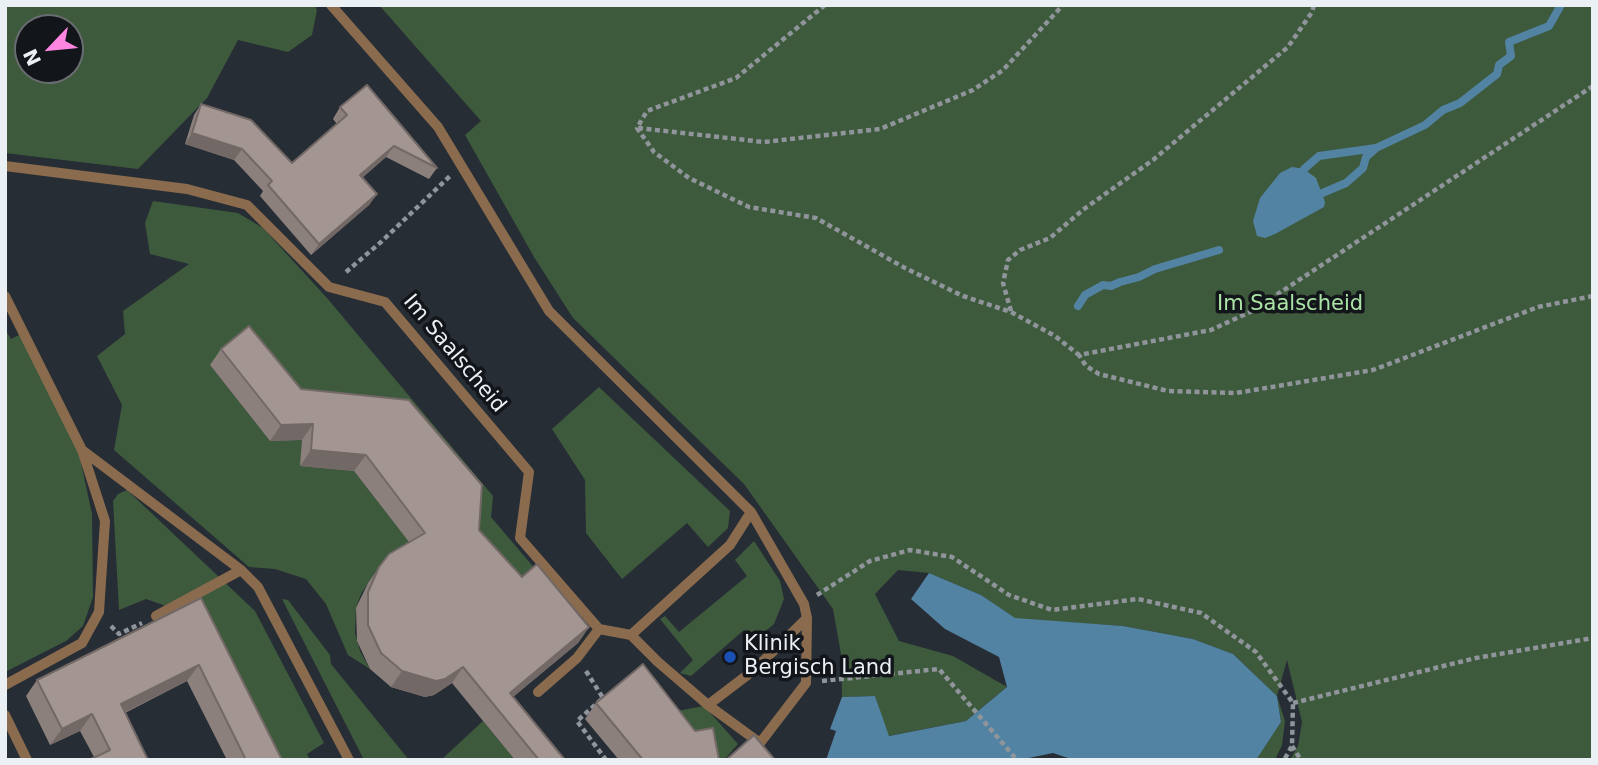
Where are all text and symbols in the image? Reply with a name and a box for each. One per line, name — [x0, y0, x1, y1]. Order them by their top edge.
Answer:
north arrow — [14, 14, 84, 84]
text: N — [19, 45, 45, 69]
street label: Im Saalscheid — [397, 290, 511, 418]
park label: Im Saalscheid — [1217, 292, 1363, 318]
place label: Klinik Bergisch Land — [744, 632, 892, 682]
marker: Klinik Bergisch Land — [722, 649, 738, 665]

